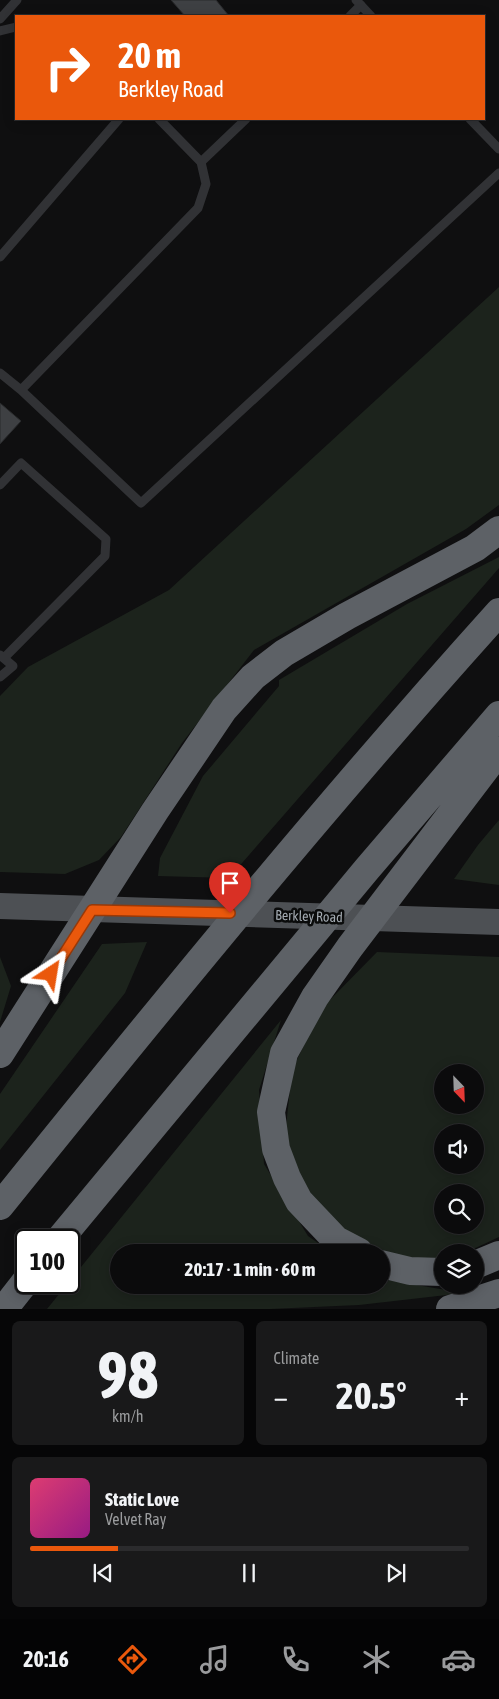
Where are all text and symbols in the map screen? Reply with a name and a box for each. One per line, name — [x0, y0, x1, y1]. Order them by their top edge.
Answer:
icon: right — [35, 35, 100, 100]
text: 20 m — [118, 35, 181, 75]
text: Berkley Road — [118, 76, 224, 102]
pin — [209, 862, 251, 913]
icon: arrive — [216, 869, 244, 897]
street label: Berkley Road — [275, 907, 343, 925]
position arrow — [24, 947, 76, 999]
north arrow — [434, 1064, 484, 1114]
map controls — [434, 1064, 484, 1294]
button: sound — [434, 1124, 484, 1174]
button: search — [434, 1184, 484, 1234]
speed limit sign: 100 — [15, 1229, 80, 1294]
button: layers — [434, 1244, 484, 1294]
text: 20:17 · 1 min · 60 m — [185, 1258, 315, 1280]
text: 98 — [97, 1337, 158, 1412]
text: Climate — [274, 1349, 319, 1367]
text: 20.5° — [336, 1374, 407, 1417]
text: − — [274, 1380, 288, 1412]
text: + — [454, 1380, 469, 1412]
text: km/h — [112, 1407, 144, 1425]
text: Static Love — [105, 1488, 179, 1510]
text: Velvet Ray — [105, 1510, 166, 1528]
icon: previous — [89, 1559, 117, 1587]
icon: pause — [235, 1559, 263, 1587]
icon: next — [382, 1559, 410, 1587]
icon: directions — [115, 1642, 150, 1677]
icon: music — [197, 1642, 232, 1677]
icon: phone — [278, 1642, 313, 1677]
icon: climate — [359, 1642, 394, 1677]
icon: car — [441, 1642, 476, 1677]
text: 20:16 — [23, 1646, 69, 1672]

